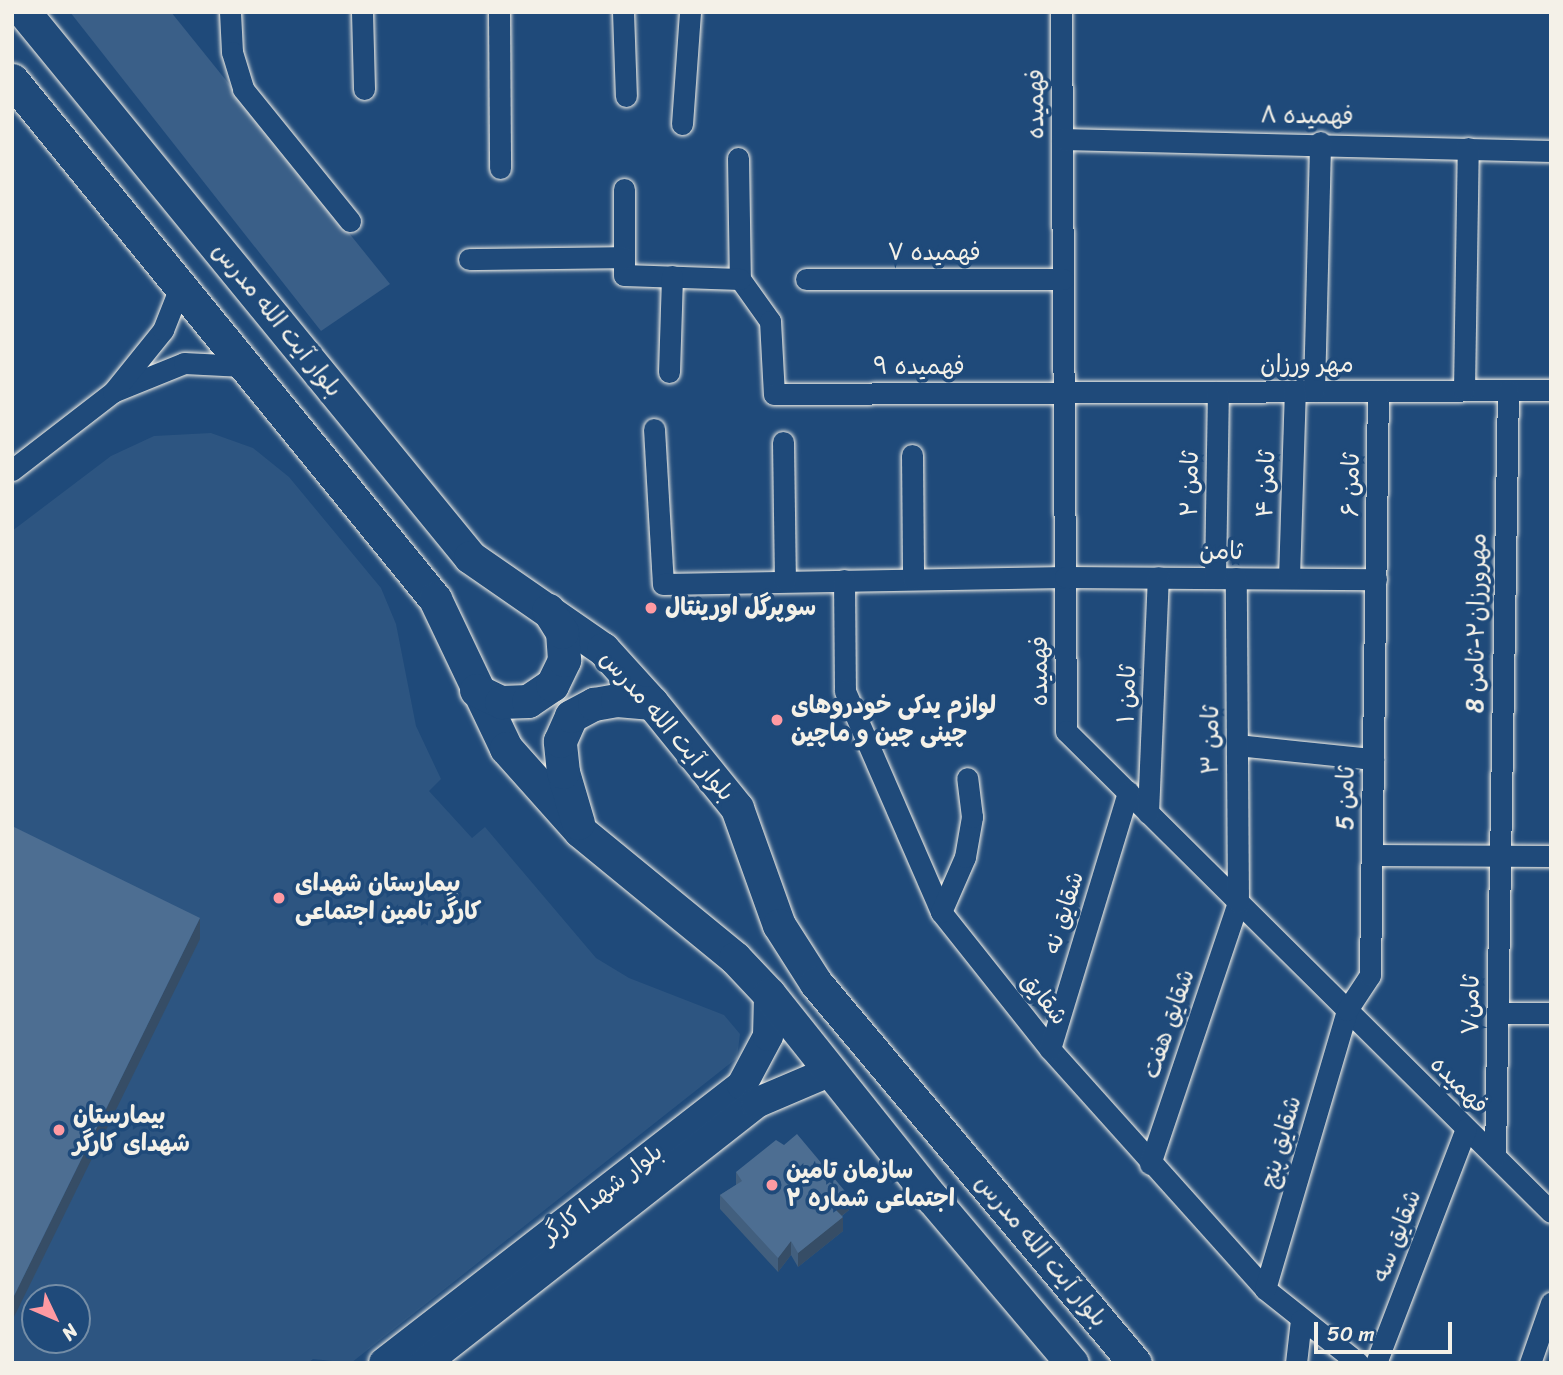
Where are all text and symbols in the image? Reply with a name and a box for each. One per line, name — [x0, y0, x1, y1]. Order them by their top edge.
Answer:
street label: فهمیده — [1022, 69, 1050, 139]
street label: فهمیده ۸ — [1260, 101, 1354, 131]
street label: بلوار آیت الله مدرس — [206, 237, 348, 403]
street label: فهمیده ۷ — [887, 239, 981, 267]
street label: مهر ورزان — [1260, 351, 1354, 379]
street label: فهمیده ۹ — [873, 353, 965, 381]
street label: ثامن ۴ — [1250, 450, 1282, 518]
street label: ثامن ۲ — [1175, 451, 1205, 517]
street label: ثامن ۶ — [1336, 453, 1366, 517]
street label: مهرورزان۲-ثامن 8 — [1461, 533, 1493, 713]
street label: ثامن — [1199, 538, 1243, 566]
place label: سوپرگل اورینتال — [665, 594, 816, 622]
marker: سوپرگل اورینتال — [643, 600, 659, 616]
street label: فهمیده — [1026, 636, 1054, 706]
street label: بلوار آیت الله مدرس — [594, 645, 740, 807]
street label: ثامن ۱ — [1112, 664, 1142, 724]
place label: لوازم یدکی خودروهای چینی چین و ماچین — [791, 692, 996, 748]
street label: ثامن ۳ — [1197, 705, 1225, 775]
marker: لوازم یدکی خودروهای چینی چین و ماچین — [769, 712, 785, 728]
street label: ثامن 5 — [1331, 766, 1361, 830]
street label: شقایق نه — [1038, 868, 1090, 958]
place label: بیمارستان شهدای کارگر تامین اجتماعی — [295, 870, 482, 926]
marker: بیمارستان شهدای کارگر تامین اجتماعی — [269, 888, 289, 908]
street label: شقایق هفت — [1137, 965, 1201, 1083]
street label: شقایق — [1014, 967, 1074, 1031]
street label: ثامن۷ — [1456, 975, 1486, 1035]
street label: فهمیده — [1424, 1050, 1494, 1120]
street label: شقایق پنج — [1254, 1093, 1308, 1191]
place label: بیمارستان شهدای کارگر — [73, 1102, 190, 1158]
marker: بیمارستان شهدای کارگر — [51, 1122, 67, 1138]
street label: بلوار شهدا کارگر — [535, 1138, 669, 1250]
place label: سازمان تامین اجتماعی شماره ۲ — [786, 1157, 955, 1213]
street label: بلوار آیت الله مدرس — [969, 1169, 1113, 1333]
marker: سازمان تامین اجتماعی شماره ۲ — [764, 1177, 780, 1193]
street label: شقایق سه — [1366, 1186, 1428, 1286]
north arrow — [21, 1284, 91, 1354]
scale bar — [1318, 1308, 1456, 1352]
text: 50 m — [1327, 1315, 1375, 1353]
text: N — [54, 1316, 86, 1349]

